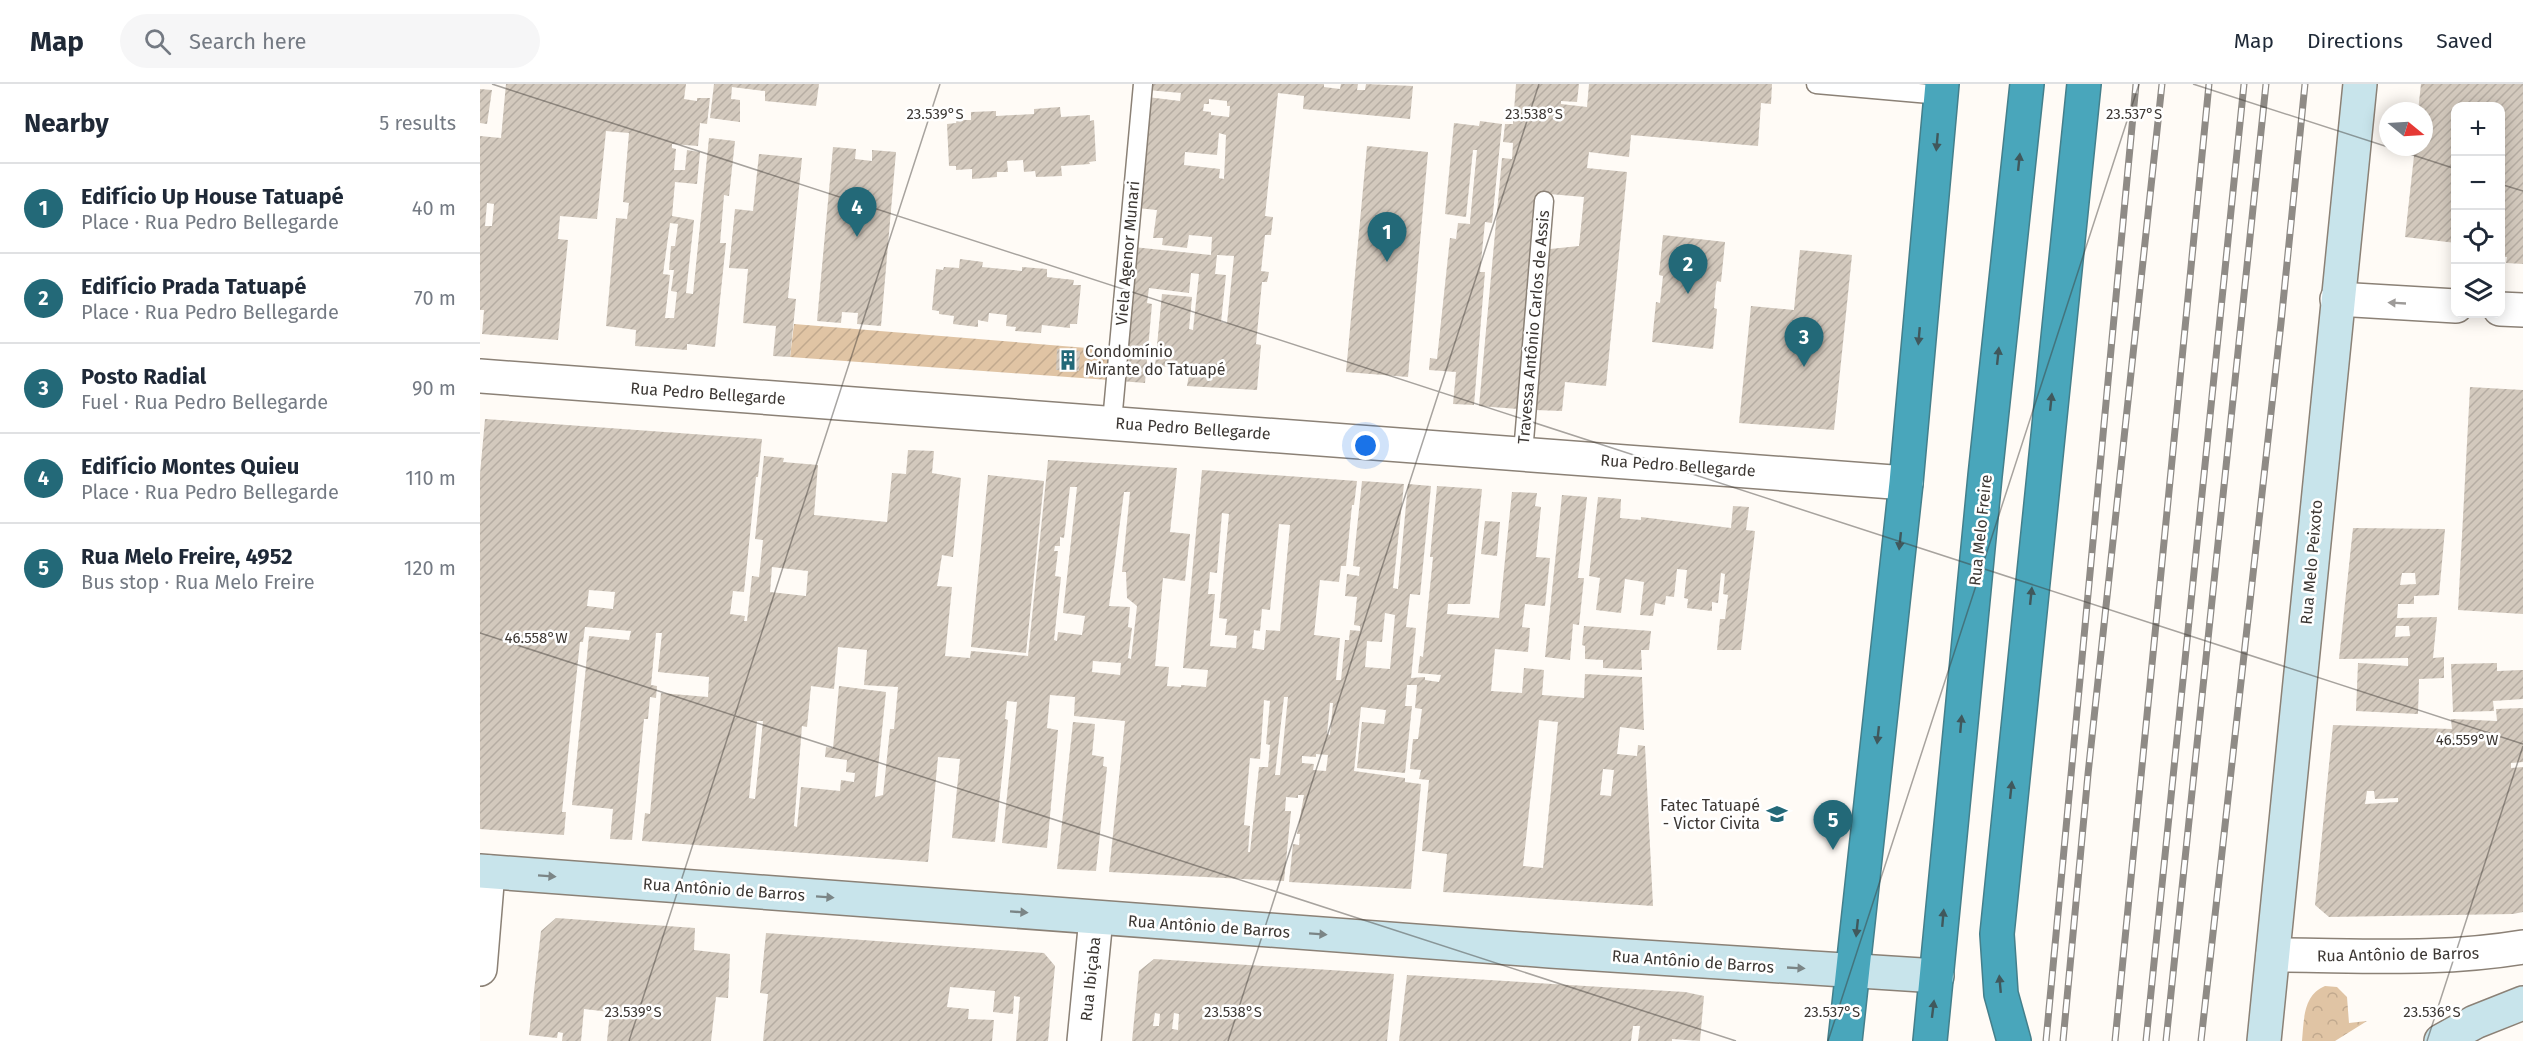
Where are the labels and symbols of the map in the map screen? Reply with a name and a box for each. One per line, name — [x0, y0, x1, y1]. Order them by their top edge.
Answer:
north arrow — [2379, 102, 2433, 156]
text: 23.539°S — [906, 105, 964, 123]
text: 23.538°S — [1505, 105, 1563, 123]
text: 23.537°S — [2106, 105, 2162, 123]
one-way arrow — [1932, 133, 1942, 152]
one-way arrow — [2014, 152, 2024, 171]
street label: Viela Agenor Munari — [1112, 180, 1143, 326]
pin: 4 — [838, 188, 877, 237]
street label: Travessa Antônio Carlos de Assis — [1514, 209, 1553, 445]
pin: 1 — [1368, 212, 1406, 262]
pin: 2 — [1668, 244, 1708, 294]
one-way arrow — [2388, 298, 2407, 307]
pin: 3 — [1784, 318, 1824, 367]
one-way arrow — [1914, 327, 1924, 346]
place label: Condomínio Mirante do Tatuapé — [1085, 342, 1226, 379]
one-way arrow — [1993, 346, 2003, 365]
building icon: Condomínio Mirante do Tatuapé — [1056, 348, 1080, 372]
street label: Rua Pedro Bellegarde — [630, 379, 786, 408]
one-way arrow — [2046, 393, 2056, 412]
street label: Rua Pedro Bellegarde — [1115, 414, 1271, 443]
your location — [1351, 431, 1380, 460]
street label: Rua Pedro Bellegarde — [1600, 451, 1756, 480]
street label: Rua Melo Freire — [1965, 473, 1996, 587]
street label: Rua Melo Peixoto — [2297, 499, 2326, 625]
one-way arrow — [1895, 531, 1904, 550]
one-way arrow — [2026, 587, 2036, 606]
text: 46.558°W — [504, 629, 568, 647]
one-way arrow — [1956, 715, 1966, 734]
one-way arrow — [1874, 725, 1883, 744]
text: 46.559°W — [2436, 731, 2499, 749]
one-way arrow — [2006, 781, 2016, 800]
place label: Fatec Tatuapé - Victor Civita — [1660, 796, 1760, 833]
pin: 5 — [1814, 800, 1852, 850]
school or university icon: Fatec Tatuapé - Victor Civita — [1765, 802, 1789, 826]
one-way arrow — [537, 871, 556, 881]
street label: Rua Antônio de Barros — [642, 874, 806, 905]
one-way arrow — [815, 892, 834, 902]
one-way arrow — [1010, 907, 1029, 917]
one-way arrow — [1938, 909, 1948, 928]
street label: Rua Antônio de Barros — [1127, 911, 1291, 942]
one-way arrow — [1853, 919, 1862, 938]
one-way arrow — [1309, 929, 1328, 939]
street label: Rua Ibiçaba — [1077, 936, 1105, 1022]
street label: Rua Antônio de Barros — [2317, 944, 2479, 965]
street label: Rua Antônio de Barros — [1611, 946, 1775, 977]
one-way arrow — [1787, 964, 1806, 973]
one-way arrow — [1995, 975, 2005, 994]
one-way arrow — [1929, 999, 1938, 1018]
text: 23.539°S — [604, 1003, 662, 1021]
text: 23.538°S — [1204, 1003, 1262, 1021]
text: 23.537°S — [1804, 1003, 1860, 1021]
text: 23.536°S — [2403, 1003, 2461, 1021]

